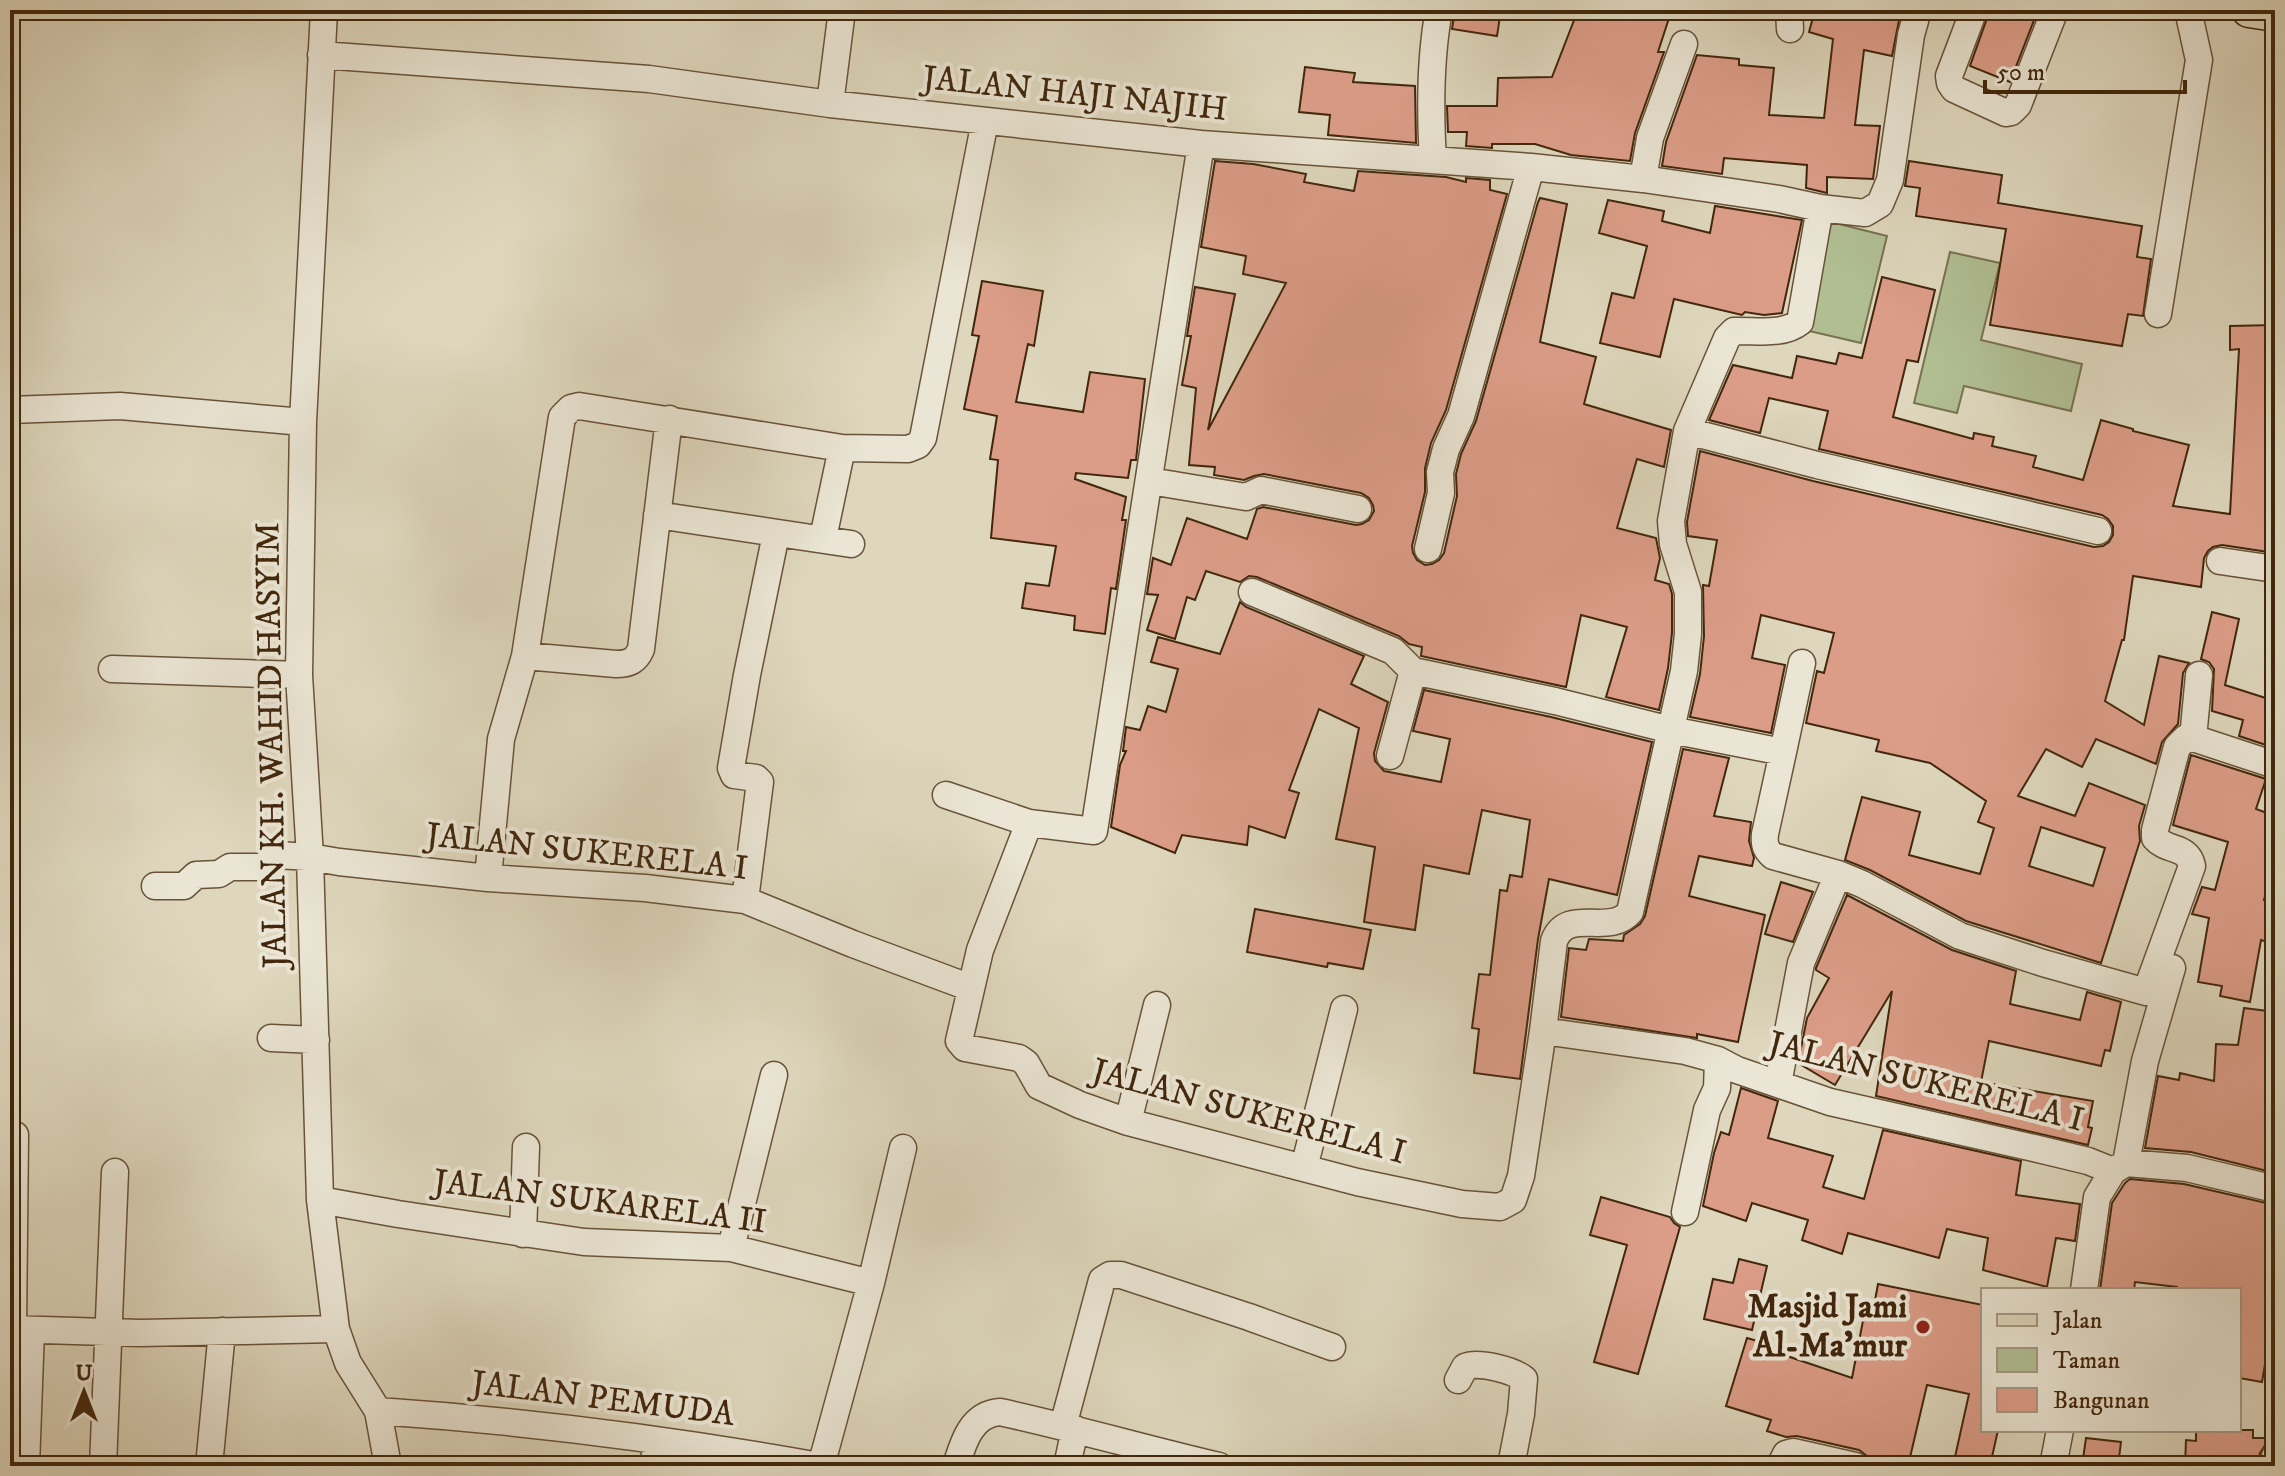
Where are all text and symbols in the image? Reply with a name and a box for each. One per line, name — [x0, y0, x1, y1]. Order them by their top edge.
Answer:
scale bar — [1985, 44, 2185, 94]
street label: JALAN HAJI NAJIH — [918, 57, 1229, 131]
text: 50 m — [1997, 58, 2045, 88]
street label: JALAN KH. WAHID HASYIM — [247, 522, 297, 971]
street label: JALAN SUKERELA I — [421, 814, 750, 890]
street label: JALAN SUKERELA I — [1761, 1022, 2088, 1141]
street label: JALAN SUKERELA I — [1084, 1049, 1411, 1174]
street label: JALAN SUKARELA II — [428, 1160, 769, 1243]
place label: Masjid Jami Al-Ma'mur — [1747, 1286, 1907, 1367]
legend — [1981, 1288, 2241, 1432]
text: Jalan — [2051, 1306, 2103, 1336]
marker: Masjid Jami Al-Ma'mur — [1914, 1318, 1932, 1336]
text: Taman — [2053, 1346, 2120, 1376]
north arrow — [44, 1352, 124, 1432]
text: U — [75, 1360, 93, 1387]
street label: JALAN PEMUDA — [466, 1362, 737, 1436]
text: Bangunan — [2053, 1386, 2150, 1416]

